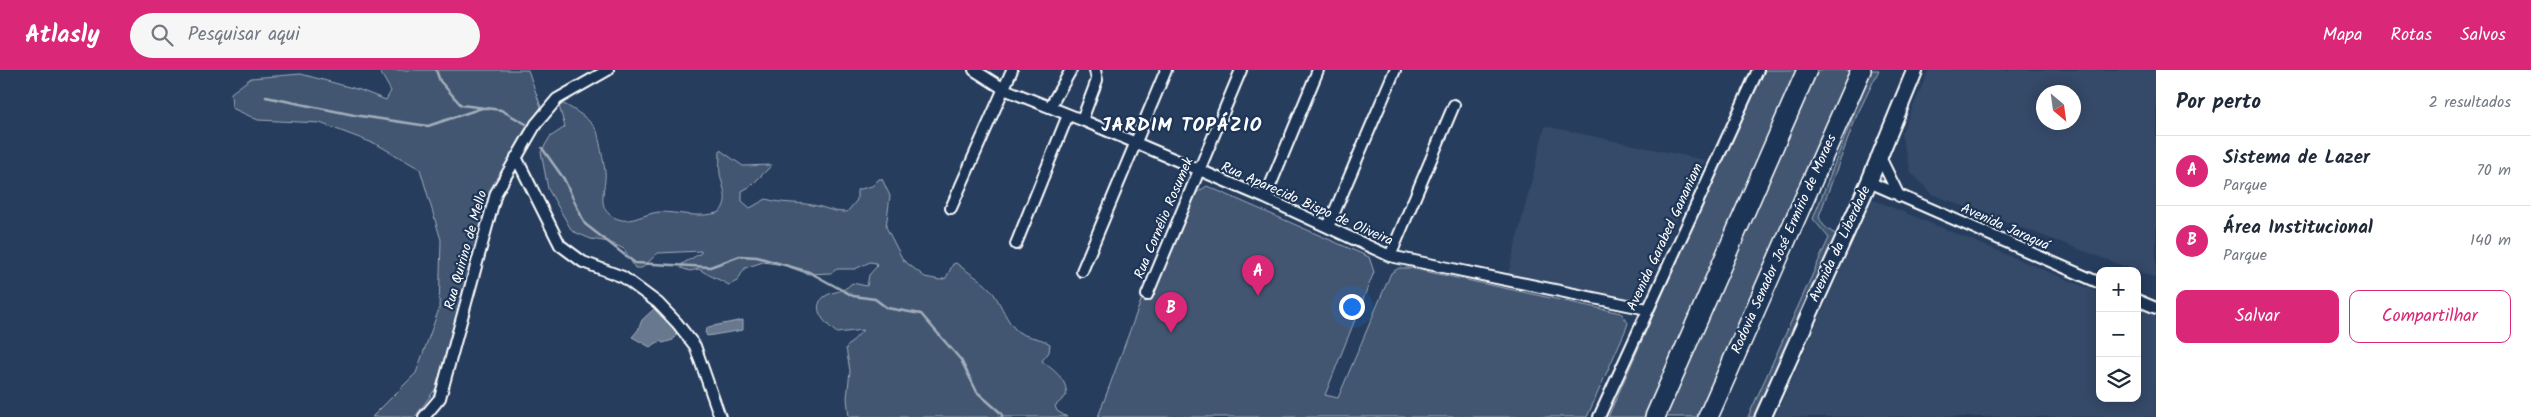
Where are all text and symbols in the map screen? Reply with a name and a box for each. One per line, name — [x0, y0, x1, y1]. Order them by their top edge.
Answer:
search box — [130, 13, 480, 58]
text: Atlasly — [25, 16, 100, 55]
text: Pesquisar aqui — [188, 20, 300, 50]
icon: search — [148, 21, 176, 49]
text: Mapa — [2323, 21, 2362, 50]
text: Rotas — [2390, 21, 2432, 50]
text: Salvos — [2460, 21, 2506, 50]
north arrow — [2036, 85, 2081, 130]
text: Por perto — [2176, 86, 2261, 119]
text: 2 resultados — [2429, 90, 2511, 115]
district label: JARDIM TOPÁZIO — [1101, 111, 1263, 141]
street label: Rodovia Senador José Ermírio de Moraes — [1726, 131, 1843, 357]
text: Sistema de Lazer — [2223, 143, 2370, 173]
street label: Rua Cornélio Rosumek — [1128, 153, 1200, 282]
street label: Rua Aparecido Bispo de Oliveira — [1217, 156, 1397, 252]
text: A — [2187, 158, 2197, 183]
text: 70 m — [2476, 158, 2511, 183]
street label: Avenida Garabed Gananiam — [1621, 159, 1709, 315]
text: Parque — [2223, 173, 2267, 198]
street label: Avenida da Liberdade — [1803, 182, 1877, 306]
street label: Rua Quirino de Mello — [438, 188, 494, 312]
street label: Avenida Jaraguá — [1957, 198, 2054, 257]
text: Área Institucional — [2223, 213, 2373, 243]
text: B — [2187, 228, 2197, 253]
text: 140 m — [2470, 228, 2511, 253]
text: Parque — [2223, 243, 2267, 268]
pin: A — [1242, 255, 1274, 296]
map controls — [2096, 267, 2141, 402]
button: + — [2096, 267, 2141, 312]
button: Salvar — [2176, 290, 2339, 343]
button: Compartilhar — [2349, 290, 2511, 343]
pin: B — [1155, 292, 1187, 333]
your location — [1339, 294, 1365, 320]
button: − — [2096, 312, 2141, 357]
button: layers — [2096, 357, 2141, 402]

